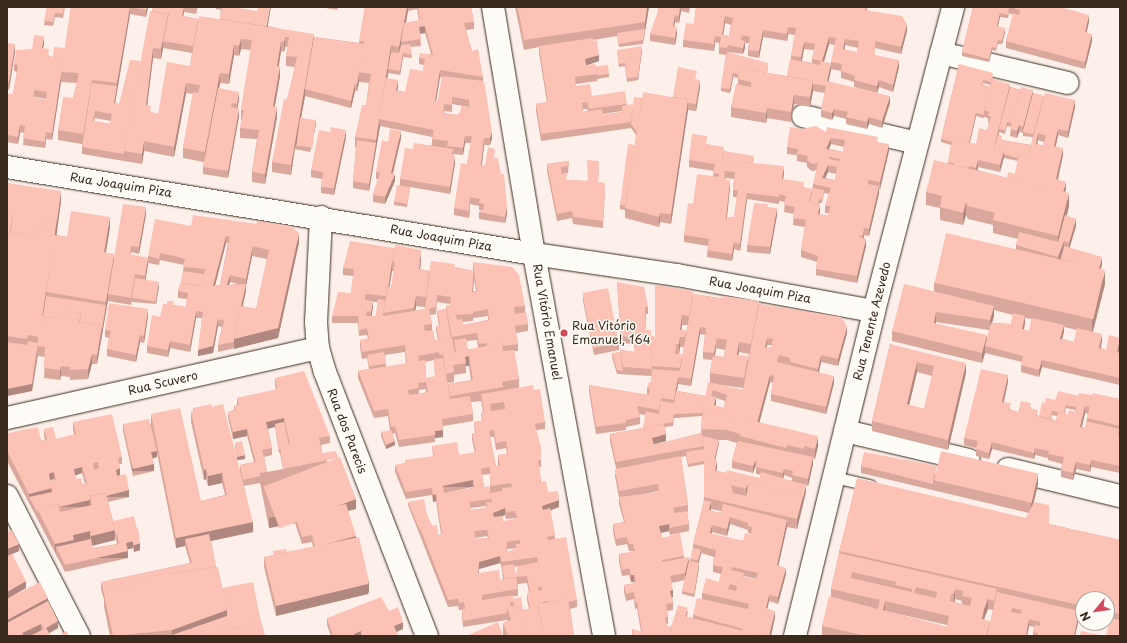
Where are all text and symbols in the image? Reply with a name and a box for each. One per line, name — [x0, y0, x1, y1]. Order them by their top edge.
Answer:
street label: Rua Joaquim Piza — [69, 170, 173, 200]
street label: Rua Joaquim Piza — [389, 222, 493, 254]
street label: Rua Tenente Azevedo — [850, 260, 894, 382]
street label: Rua Vitório Emanuel — [530, 262, 564, 382]
street label: Rua Joaquim Piza — [708, 274, 812, 306]
place label: Rua Vitório Emanuel, 164 — [572, 319, 651, 347]
marker: Rua Vitório Emanuel, 164 — [559, 328, 569, 338]
street label: Rua Scuvero — [126, 368, 200, 398]
street label: Rua dos Parecis — [324, 386, 370, 476]
north arrow — [1075, 591, 1115, 631]
text: N — [1075, 609, 1094, 625]

